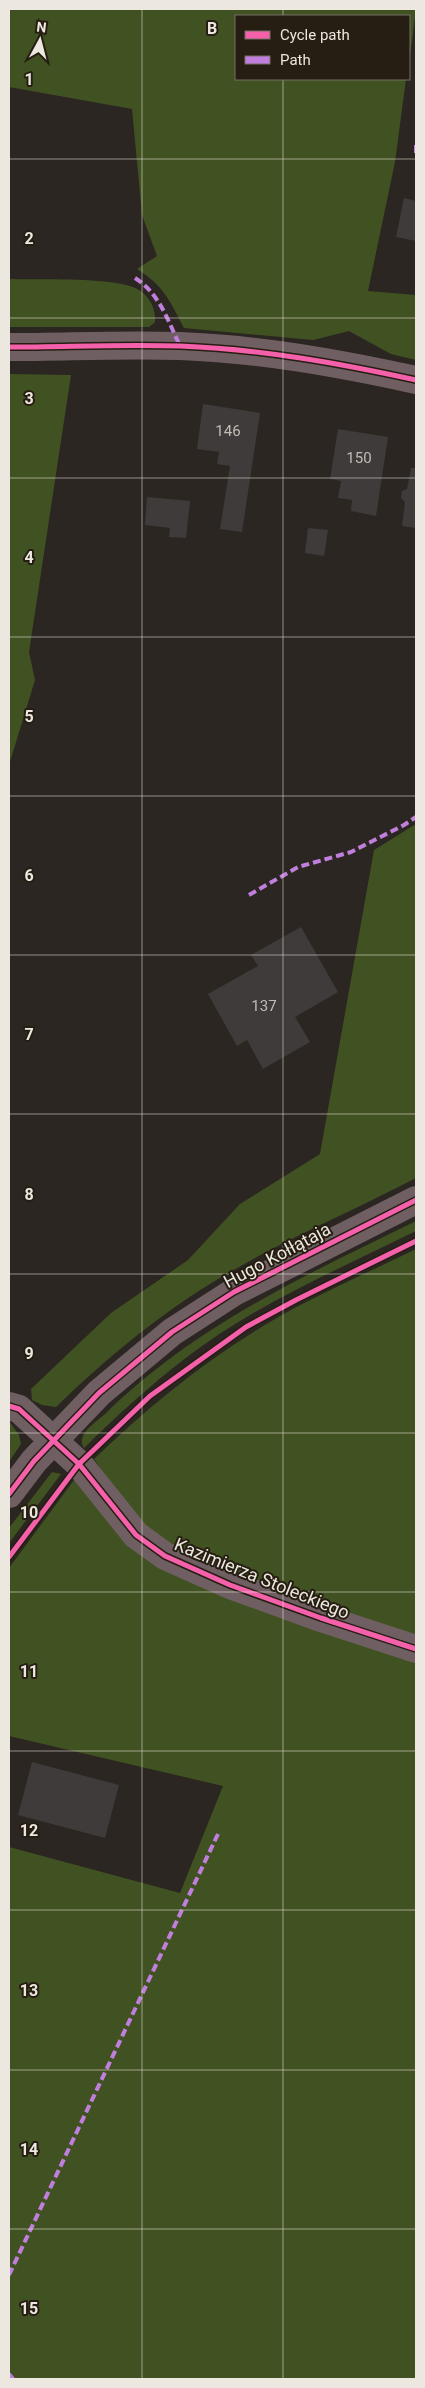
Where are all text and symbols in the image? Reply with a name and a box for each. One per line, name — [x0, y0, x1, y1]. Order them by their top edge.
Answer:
north arrow — [15, 15, 65, 65]
legend — [235, 15, 410, 80]
text: N — [36, 19, 47, 36]
text: B — [207, 19, 217, 38]
text: Cycle path — [280, 26, 350, 44]
text: Path — [280, 51, 311, 69]
text: 1 — [24, 70, 34, 89]
text: 2 — [24, 229, 34, 248]
text: 3 — [24, 389, 34, 408]
house number: 146 — [215, 422, 241, 440]
house number: 150 — [346, 449, 372, 467]
text: 4 — [24, 548, 34, 567]
text: 5 — [24, 707, 34, 726]
text: 6 — [24, 866, 34, 885]
house number: 137 — [251, 997, 277, 1015]
text: 7 — [24, 1025, 34, 1044]
text: 8 — [24, 1185, 34, 1204]
street label: Hugo Kołłątaja — [220, 1218, 334, 1292]
text: 9 — [24, 1344, 34, 1363]
text: 10 — [20, 1503, 38, 1522]
street label: Kazimierza Stoleckiego — [171, 1533, 353, 1623]
text: 11 — [20, 1662, 38, 1681]
text: 12 — [20, 1821, 38, 1840]
text: 13 — [20, 1981, 38, 2000]
text: 14 — [20, 2140, 38, 2159]
text: 15 — [20, 2299, 38, 2318]

